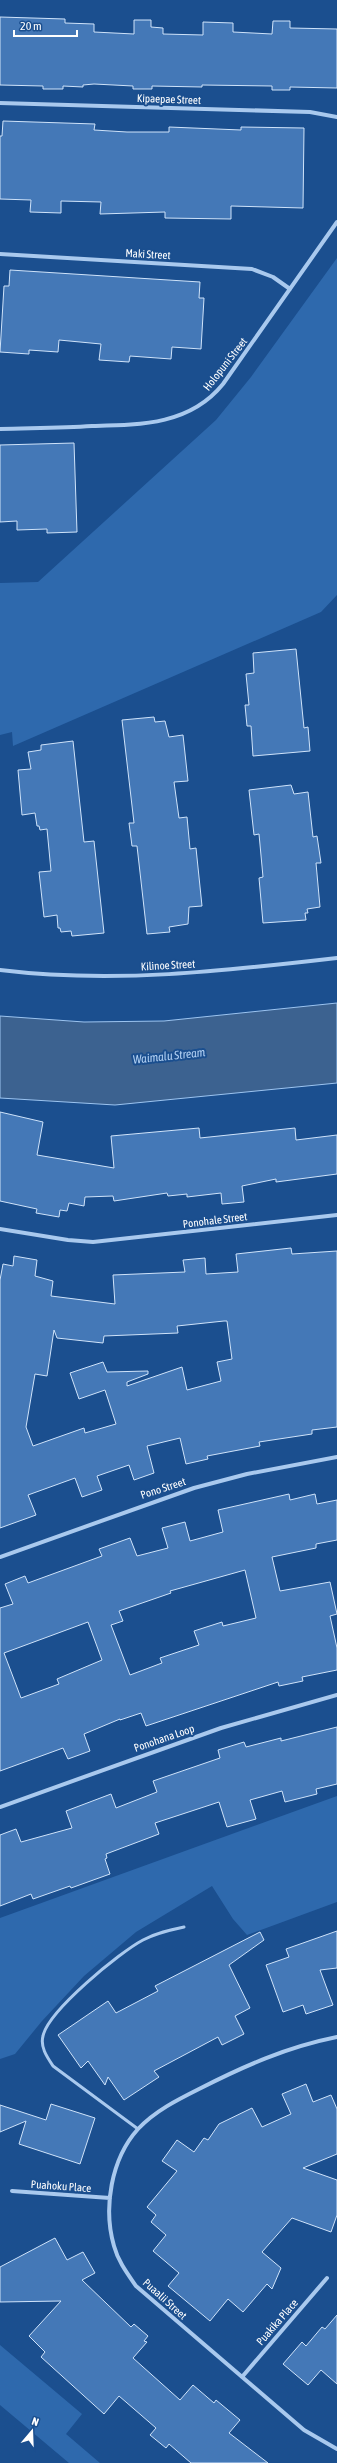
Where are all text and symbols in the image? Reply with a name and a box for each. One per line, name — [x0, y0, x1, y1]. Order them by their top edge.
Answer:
scale bar — [14, 12, 77, 38]
text: 20 m — [20, 19, 42, 33]
street label: Kipaepae Street — [137, 92, 201, 106]
street label: Maki Street — [125, 247, 171, 261]
street label: Holopuni Street — [201, 335, 249, 393]
street label: Kilinoe Street — [140, 958, 196, 972]
water label: Waimalu Stream — [132, 1045, 206, 1067]
street label: Ponohale Street — [182, 1210, 248, 1230]
street label: Pono Street — [139, 1475, 187, 1501]
street label: Ponohana Loop — [132, 1722, 196, 1754]
street label: Puahoku Place — [30, 2178, 92, 2194]
street label: Puaalii Street — [141, 2276, 189, 2322]
street label: Puakika Place — [254, 2297, 300, 2347]
north arrow — [12, 2411, 52, 2451]
text: N — [30, 2415, 40, 2428]

